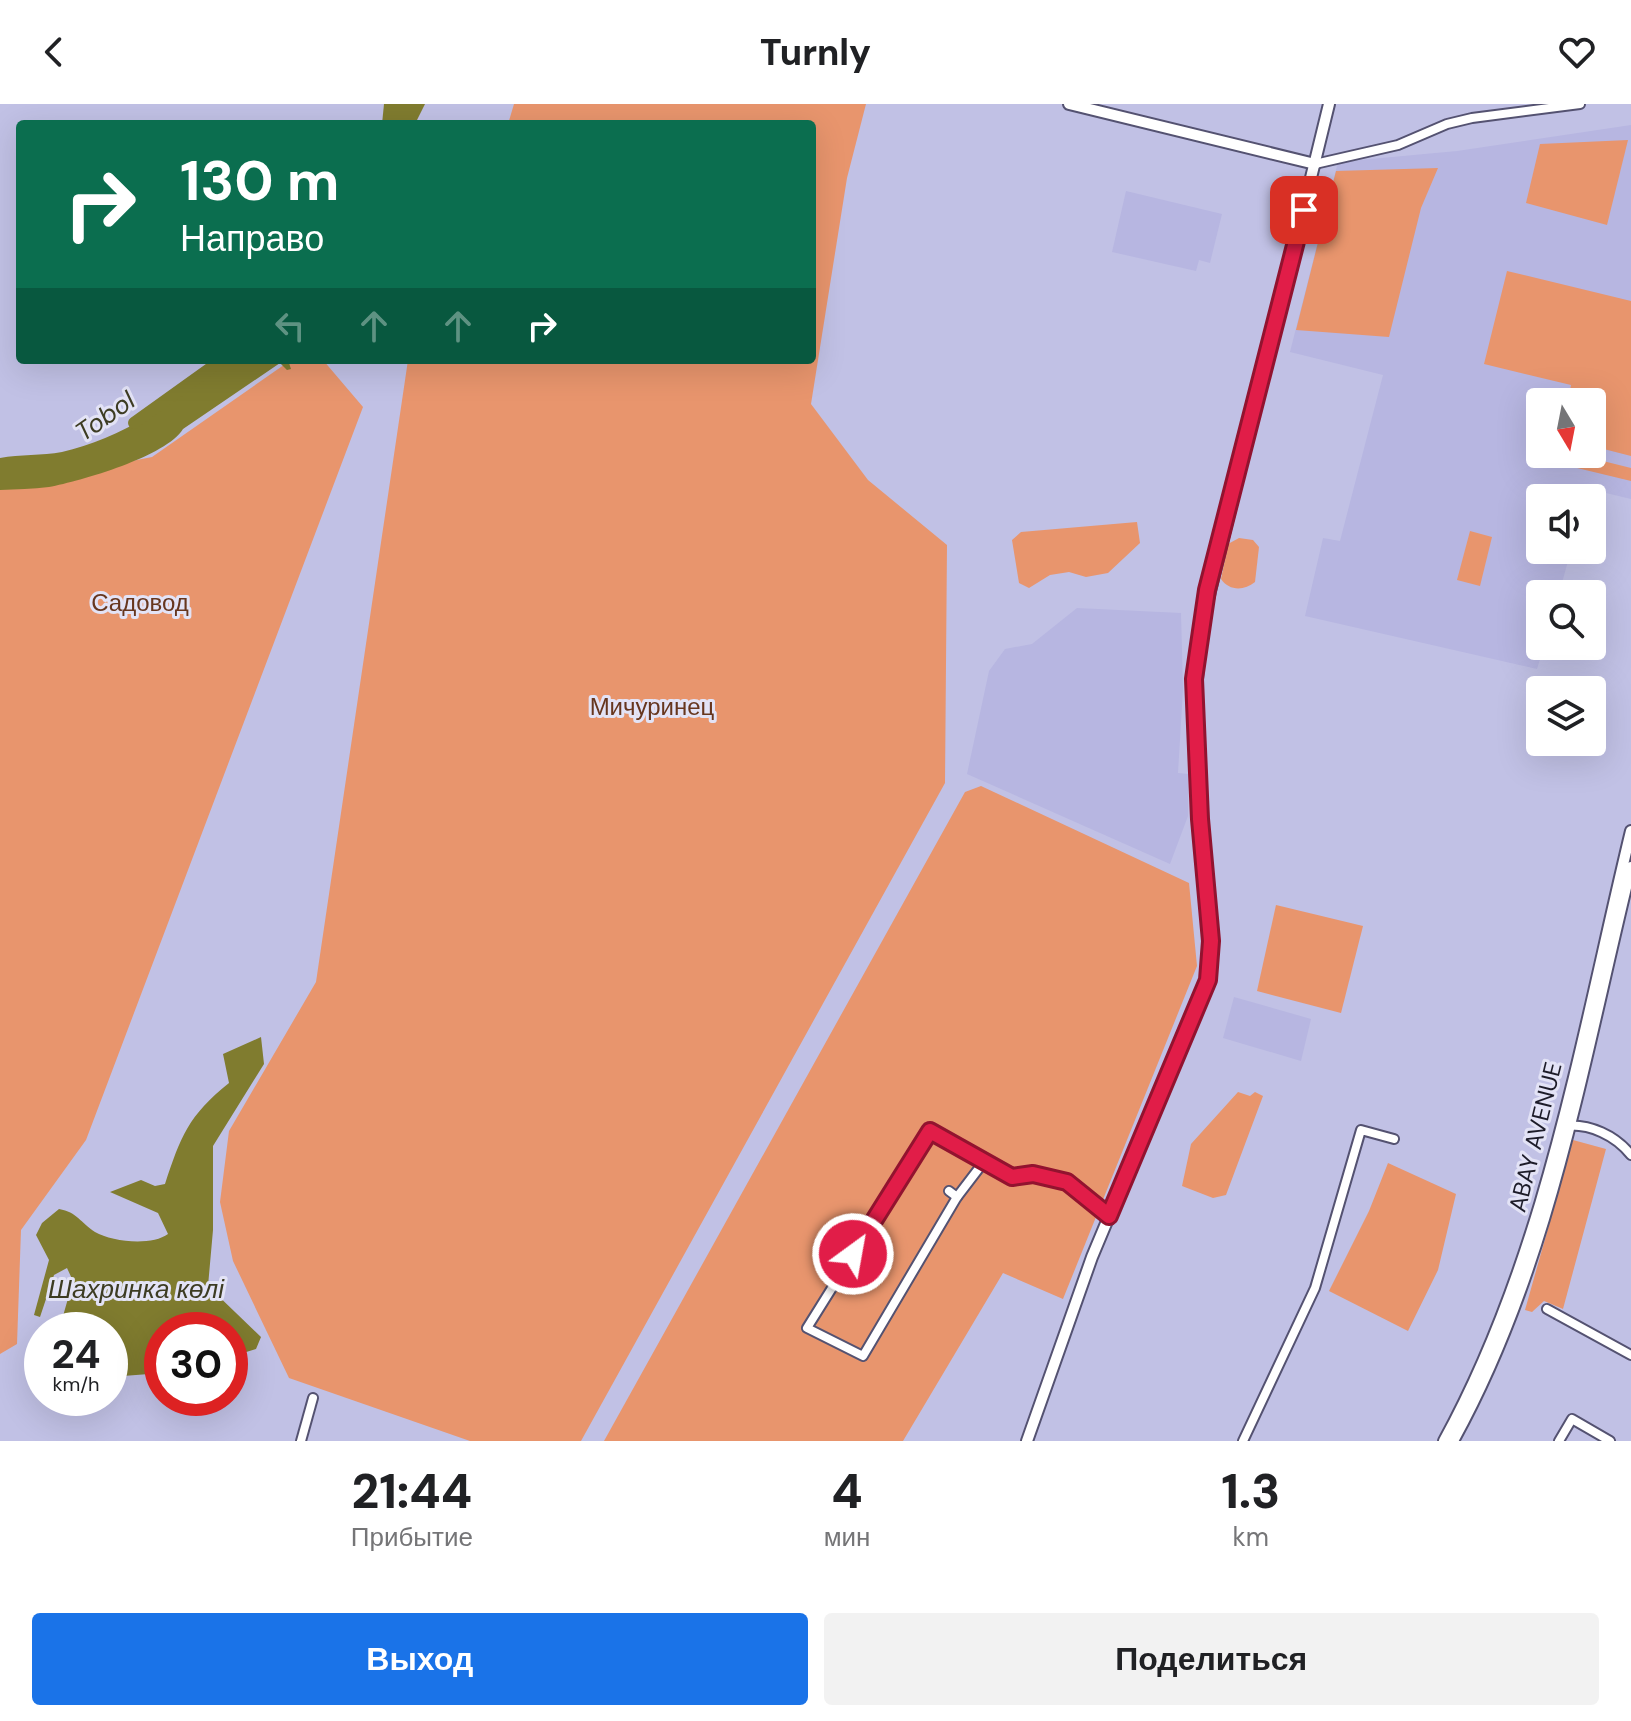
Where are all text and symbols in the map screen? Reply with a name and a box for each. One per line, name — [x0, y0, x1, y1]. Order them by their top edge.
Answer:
text: Turnly — [760, 29, 871, 76]
icon: back — [32, 30, 76, 74]
icon: heart — [1555, 30, 1599, 74]
text: 130 m — [180, 144, 339, 217]
icon: right — [48, 152, 152, 256]
pin — [1270, 176, 1338, 244]
icon: arrive — [1282, 188, 1326, 232]
text: Направо — [180, 215, 324, 262]
icon: left — [268, 304, 312, 348]
icon: ahead — [352, 304, 396, 348]
icon: ahead — [436, 304, 480, 348]
icon: right — [520, 304, 564, 348]
water label: Tobol — [68, 383, 143, 449]
north arrow — [1526, 388, 1606, 468]
map controls — [1526, 388, 1606, 756]
button: sound — [1526, 484, 1606, 564]
button: search — [1526, 580, 1606, 660]
park label: Садовод — [91, 587, 189, 618]
button: layers — [1526, 676, 1606, 756]
park label: Мичуринец — [590, 691, 715, 722]
street label: ABAY AVENUE — [1501, 1059, 1569, 1215]
position arrow — [811, 1212, 895, 1296]
water label: Шахринка көлі — [48, 1272, 225, 1306]
speed limit sign: 30 — [144, 1312, 248, 1416]
text: 24 — [52, 1328, 100, 1380]
text: km/h — [52, 1371, 100, 1397]
text: 21:44 — [351, 1460, 472, 1523]
text: 4 — [831, 1460, 863, 1523]
text: 1.3 — [1221, 1460, 1280, 1523]
text: Прибытие — [351, 1520, 473, 1554]
text: мин — [824, 1520, 870, 1554]
text: km — [1233, 1520, 1269, 1554]
button: Выход — [32, 1613, 808, 1705]
button: Поделиться — [824, 1613, 1599, 1705]

